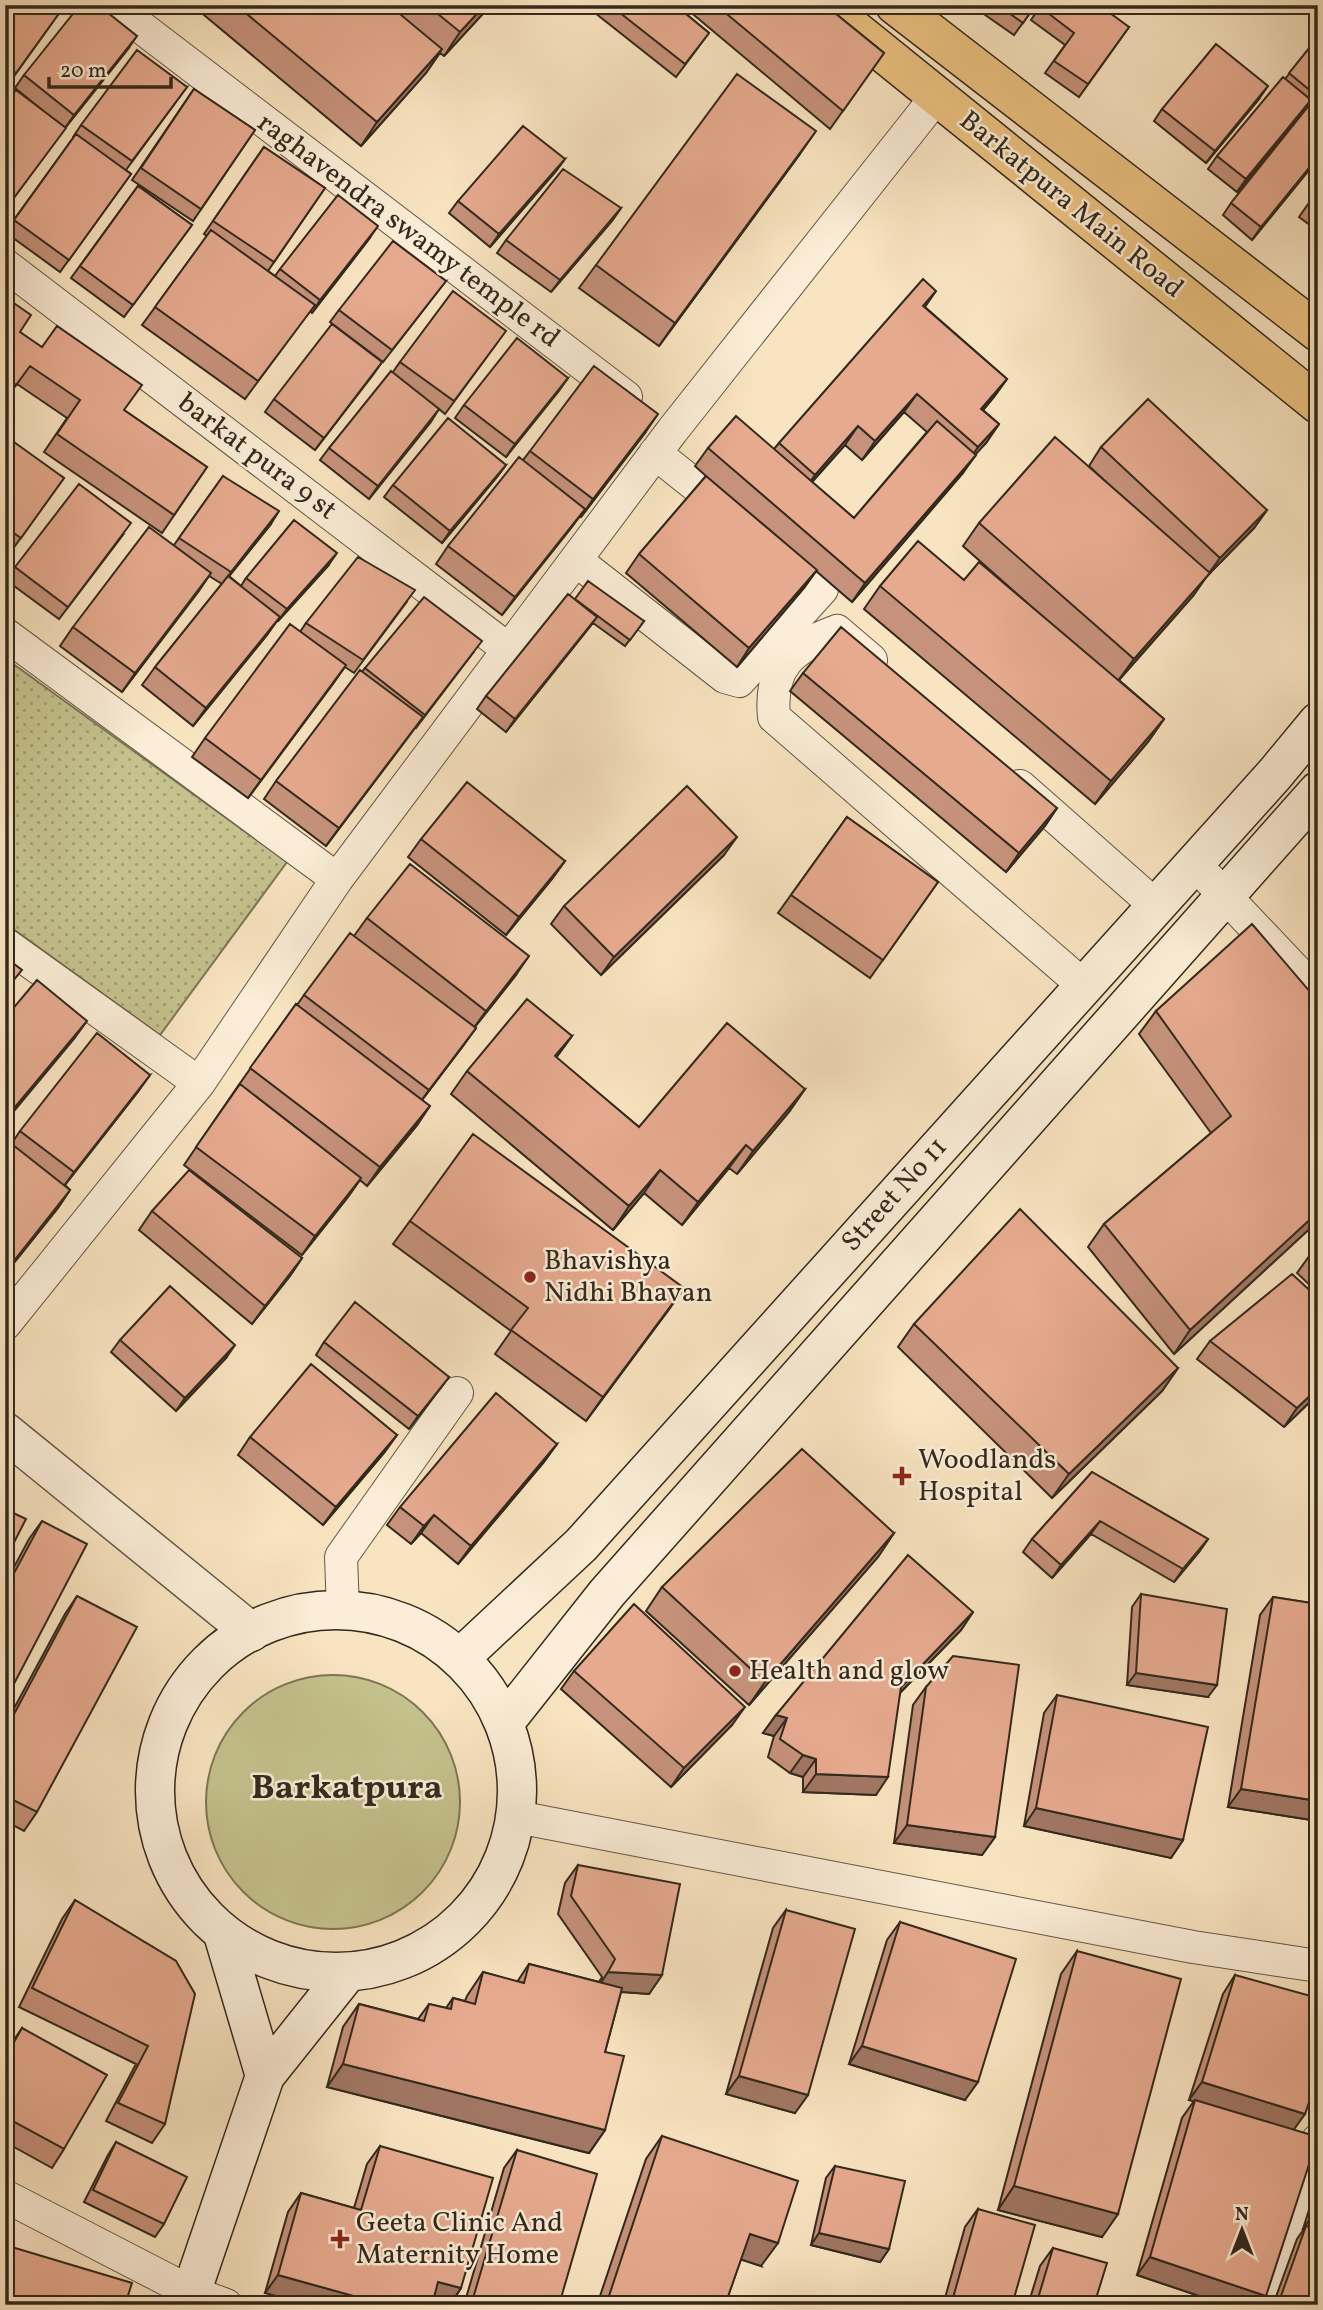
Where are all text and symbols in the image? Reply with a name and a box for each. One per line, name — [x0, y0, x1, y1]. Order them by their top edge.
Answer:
scale bar — [49, 46, 172, 90]
text: 20 m — [60, 57, 106, 86]
street label: Barkatpura Main Road — [950, 102, 1192, 308]
street label: raghavendra swamy temple rd — [248, 104, 568, 358]
street label: barkat pura 9 st — [169, 384, 345, 530]
street label: Street No 11 — [833, 1129, 957, 1261]
place label: Bhavishya Nidhi Bhavan — [544, 1242, 712, 1313]
marker: Bhavishya Nidhi Bhavan — [522, 1269, 538, 1285]
place label: Woodlands Hospital — [918, 1441, 1056, 1512]
marker: Woodlands Hospital — [892, 1466, 912, 1486]
place label: Health and glow — [749, 1652, 949, 1691]
marker: Health and glow — [727, 1663, 743, 1679]
district label: Barkatpura — [251, 1765, 443, 1813]
north arrow — [1208, 2194, 1278, 2264]
text: N — [1235, 2202, 1249, 2228]
place label: Geeta Clinic And Maternity Home — [356, 2204, 563, 2275]
marker: Geeta Clinic And Maternity Home — [330, 2229, 350, 2249]

